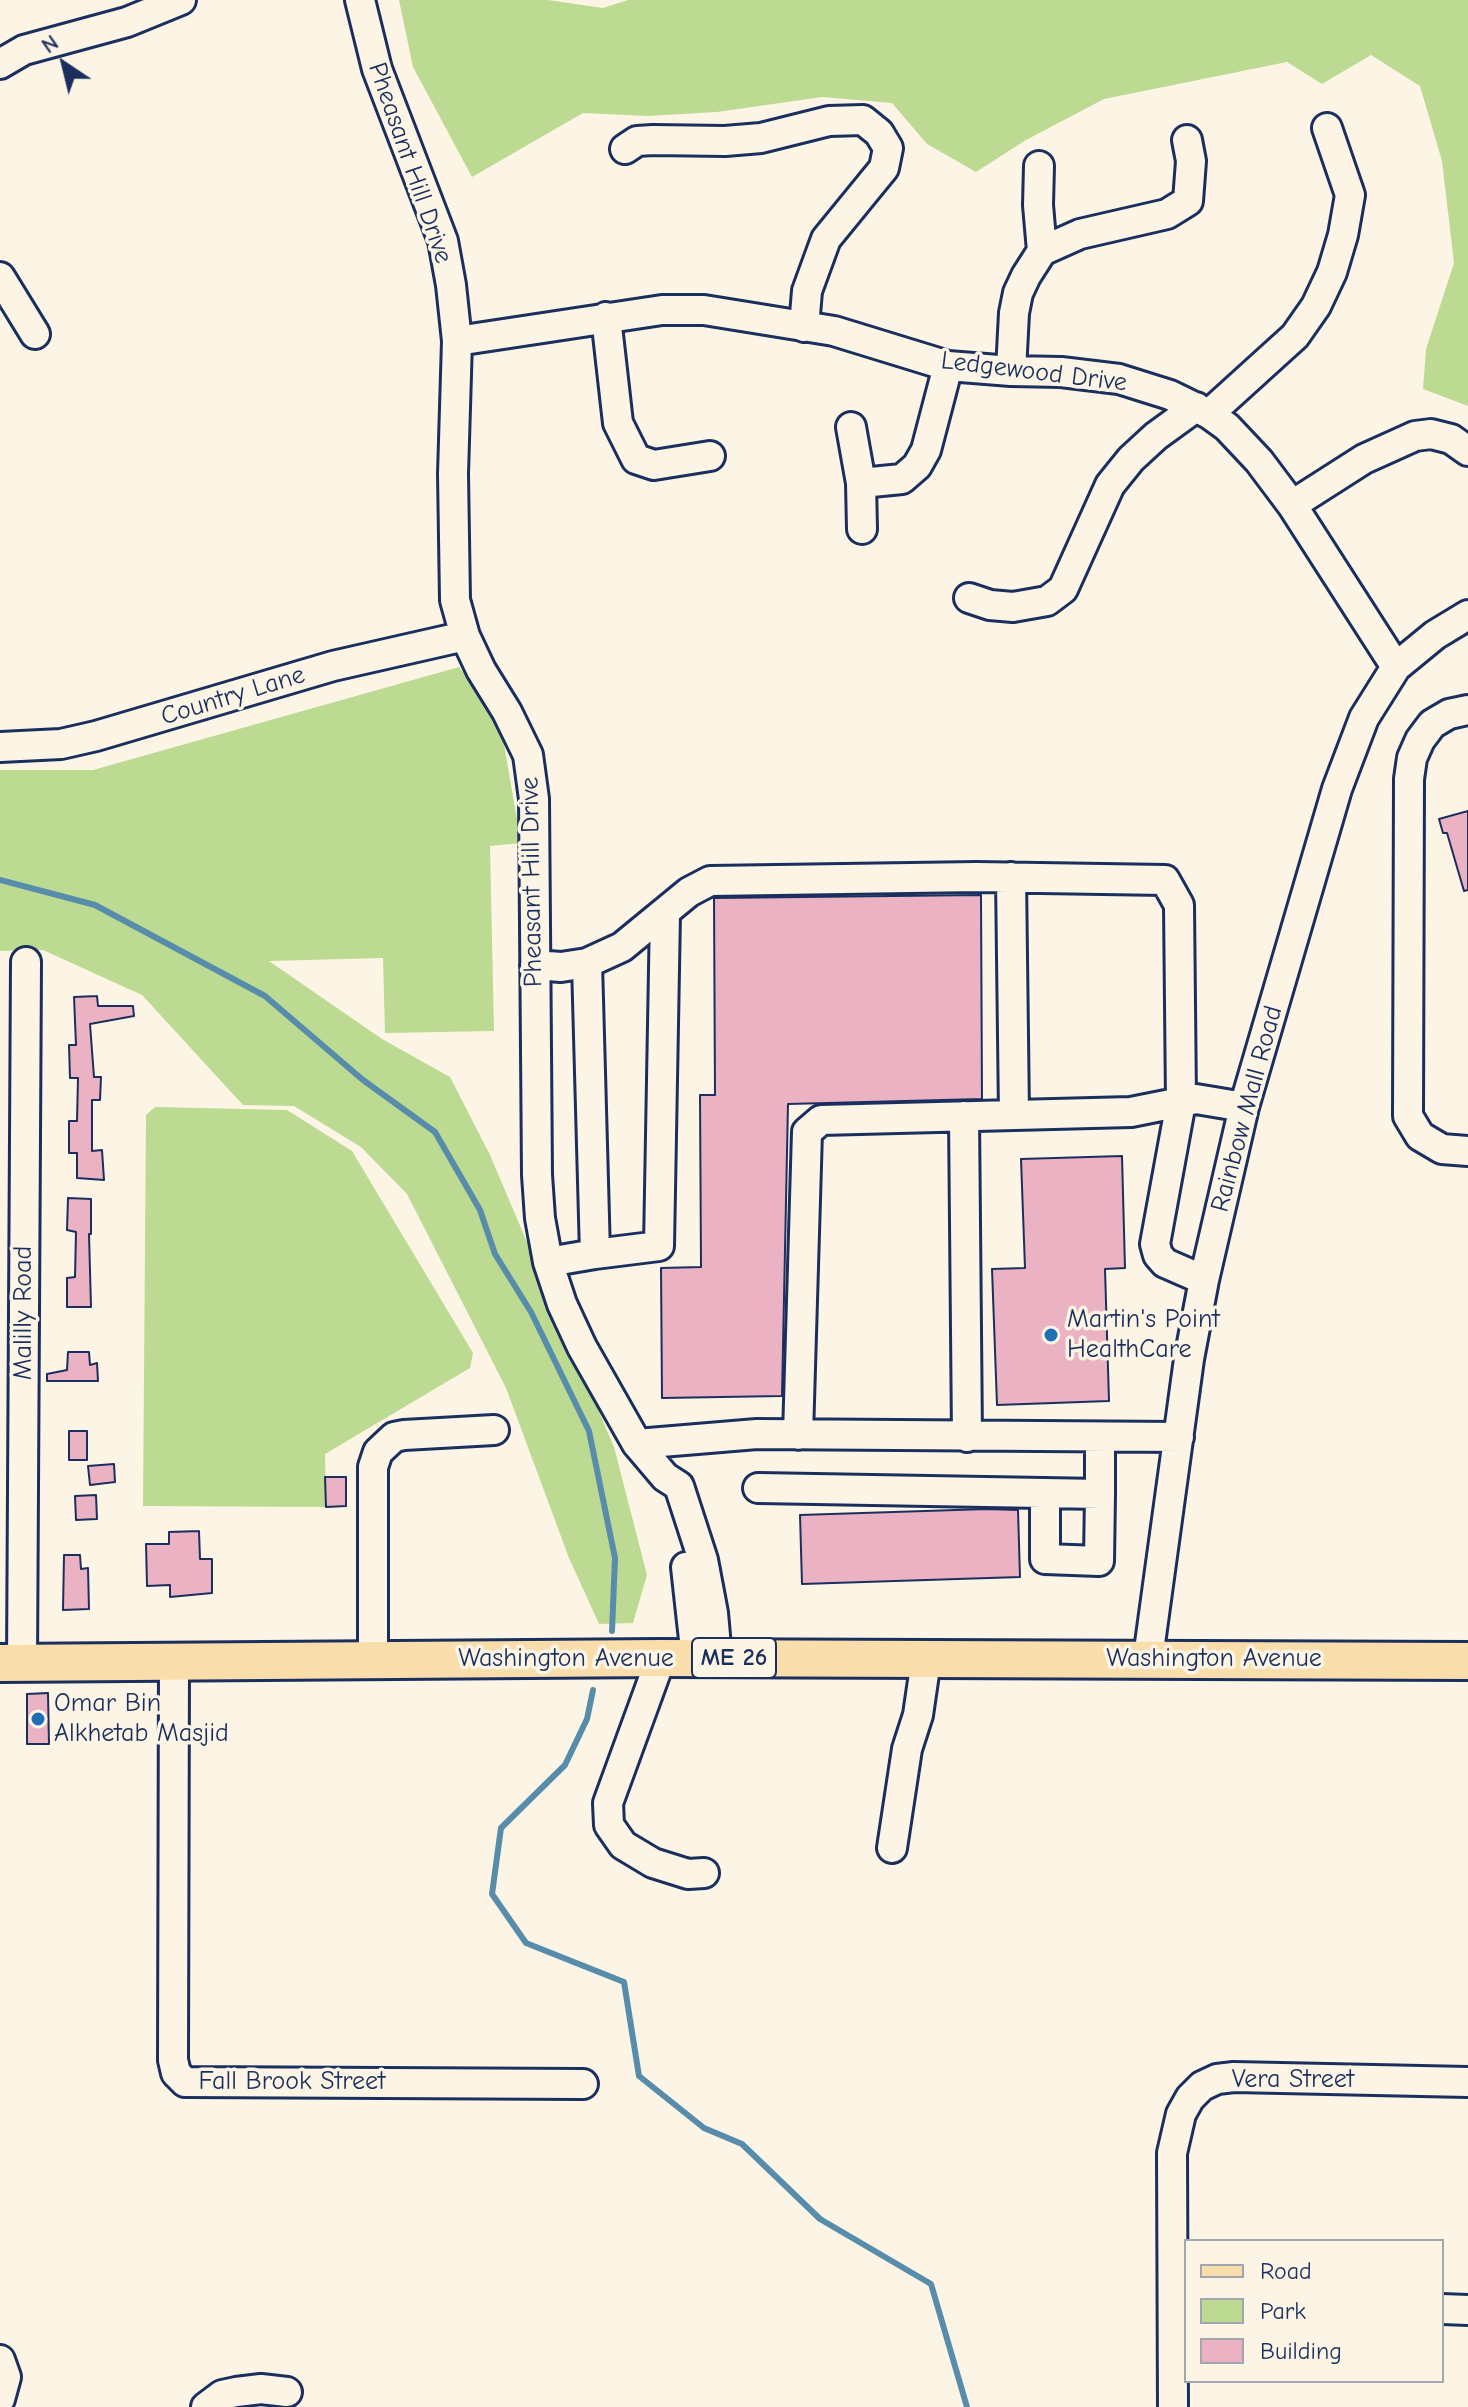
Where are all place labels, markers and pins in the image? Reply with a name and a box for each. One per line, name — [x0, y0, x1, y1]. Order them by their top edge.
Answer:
place label: Martin's Point HealthCare — [1067, 1304, 1220, 1366]
marker: Martin's Point HealthCare — [1042, 1326, 1060, 1344]
place label: Omar Bin Alkhetab Masjid — [54, 1688, 229, 1750]
marker: Omar Bin Alkhetab Masjid — [29, 1710, 47, 1728]

